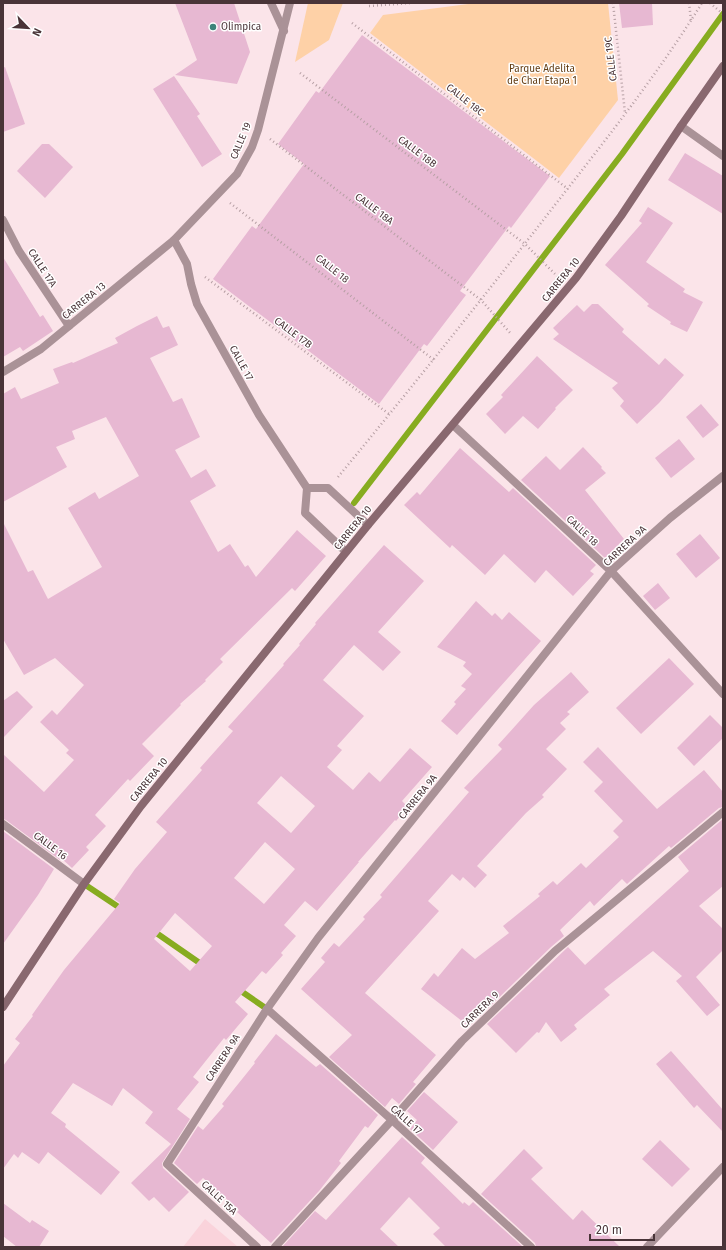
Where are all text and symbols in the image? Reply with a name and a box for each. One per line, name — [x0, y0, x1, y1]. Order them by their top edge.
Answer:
north arrow — [8, 8, 48, 48]
place label: Olimpica — [221, 21, 261, 33]
marker: Olimpica — [208, 22, 218, 32]
text: N — [29, 26, 44, 38]
street label: CALLE 19C — [602, 36, 620, 82]
park label: Parque Adelita de Char Etapa 1 — [507, 63, 577, 87]
street label: CALLE 18C — [444, 82, 487, 119]
street label: CALLE 19 — [228, 121, 254, 161]
street label: CALLE 18B — [395, 134, 439, 170]
street label: CALLE 18A — [352, 191, 396, 227]
street label: CALLE 17A — [25, 246, 59, 290]
street label: CALLE 18 — [313, 252, 351, 286]
street label: CARRERA 10 — [540, 255, 583, 304]
street label: CARRERA 13 — [60, 280, 108, 322]
street label: CALLE 17B — [272, 315, 314, 351]
street label: CALLE 17 — [227, 343, 256, 383]
street label: CARRERA 10 — [332, 503, 375, 552]
street label: CALLE 18 — [564, 513, 601, 549]
street label: CARRERA 9A — [601, 523, 649, 569]
street label: CARRERA 10 — [128, 755, 171, 804]
street label: CARRERA 9A — [396, 772, 440, 822]
street label: CALLE 16 — [31, 829, 69, 863]
street label: CARRERA 9 — [458, 989, 502, 1031]
street label: CARRERA 9A — [203, 1032, 243, 1084]
street label: CALLE 17 — [388, 1103, 425, 1138]
street label: CALLE 15A — [199, 1178, 240, 1218]
scale bar — [590, 1216, 654, 1242]
text: 20 m — [596, 1223, 622, 1237]

